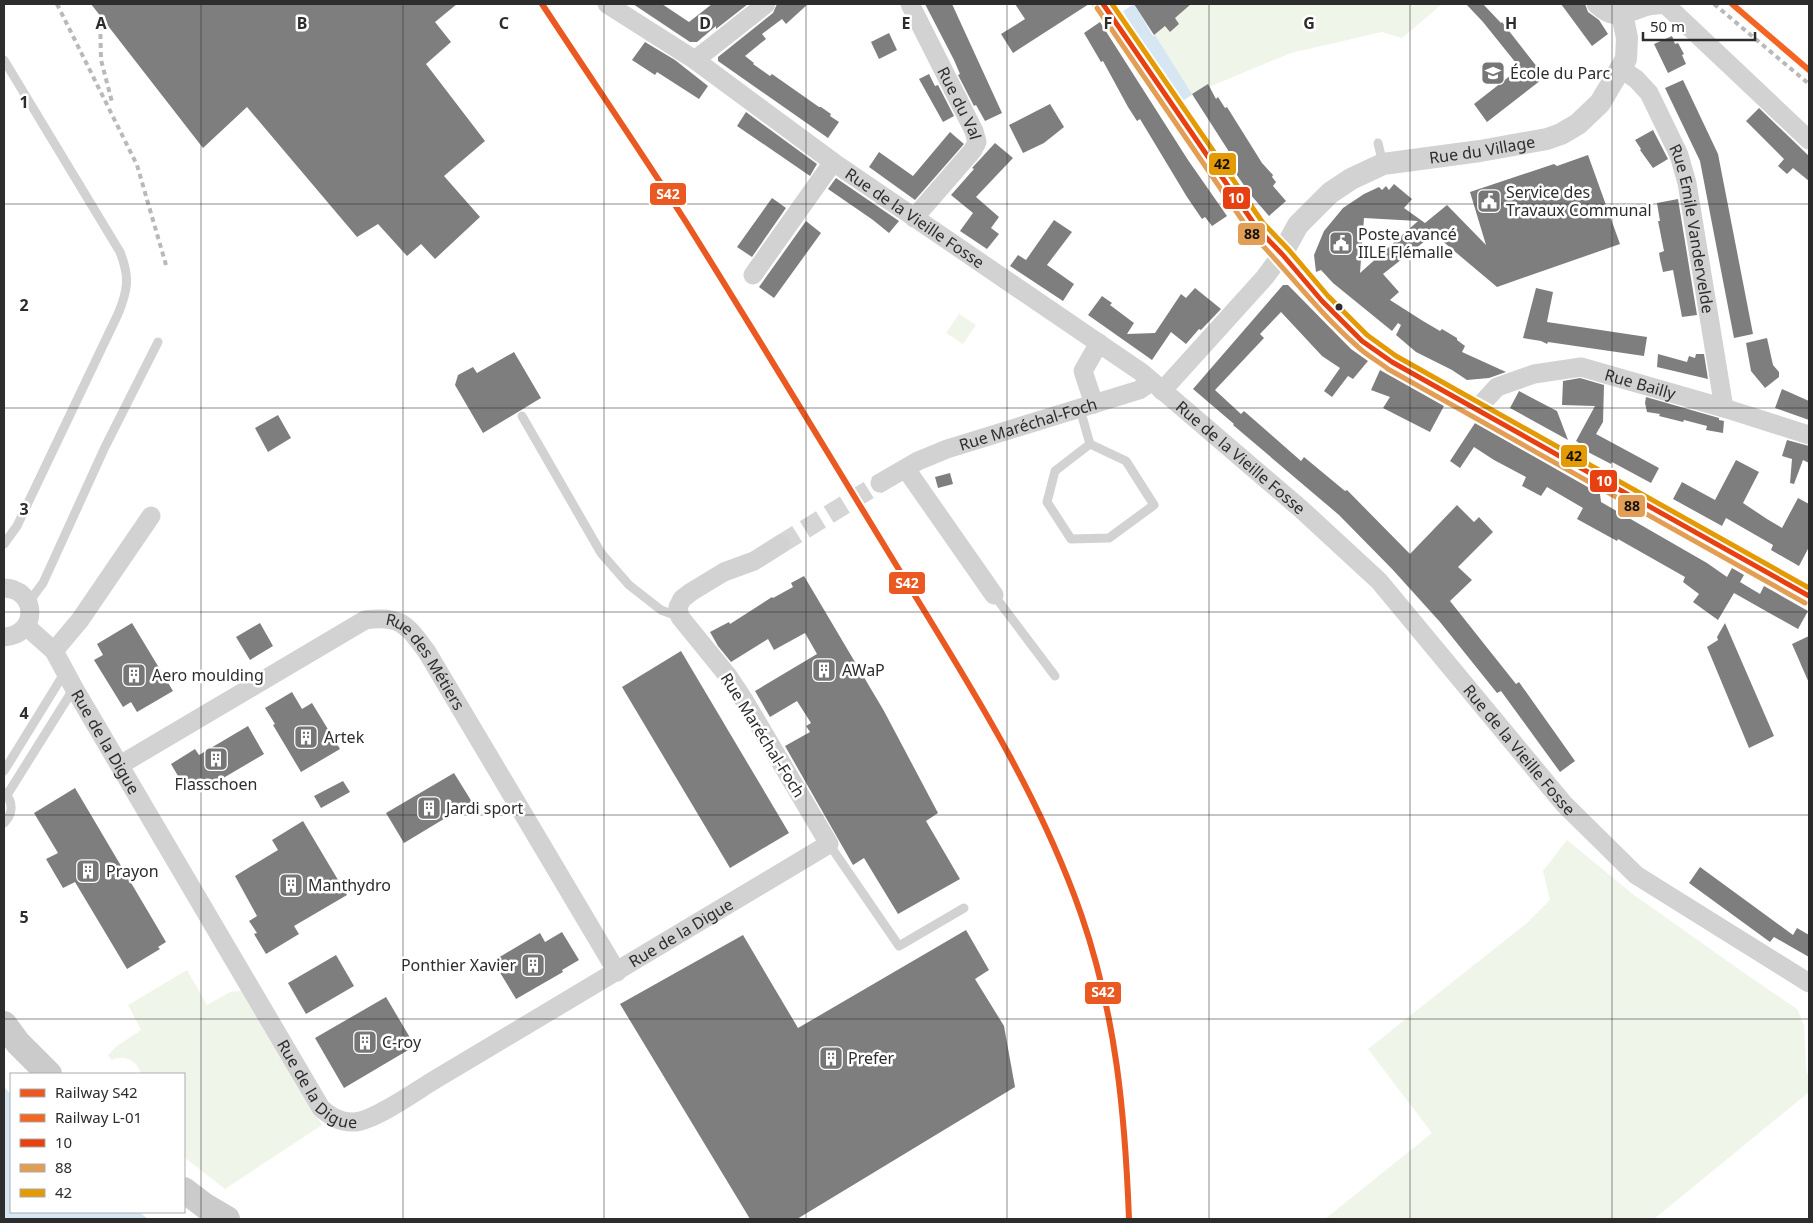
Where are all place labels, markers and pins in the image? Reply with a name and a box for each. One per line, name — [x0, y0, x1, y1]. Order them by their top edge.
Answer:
school or university icon: École du Parc — [1480, 60, 1506, 86]
place label: École du Parc — [1510, 62, 1610, 84]
place label: Service des Travaux Communal — [1506, 181, 1652, 221]
public building icon: Service des Travaux Communal — [1476, 188, 1502, 214]
place label: Poste avancé IILE Flémalle — [1358, 223, 1457, 263]
public building icon: Poste avancé IILE Flémalle — [1328, 230, 1354, 256]
unlabelled marker — [1334, 302, 1344, 312]
building icon: AWaP — [811, 657, 837, 683]
place label: AWaP — [842, 659, 885, 681]
building icon: Aero moulding — [121, 662, 147, 688]
place label: Aero moulding — [152, 664, 264, 686]
building icon: Artek — [293, 724, 319, 750]
place label: Artek — [324, 726, 365, 748]
building icon: Flasschoen — [203, 746, 229, 772]
place label: Flasschoen — [175, 773, 257, 795]
building icon: Jardi sport — [416, 795, 442, 821]
place label: Jardi sport — [444, 797, 524, 819]
building icon: Prayon — [75, 858, 101, 884]
place label: Prayon — [106, 860, 159, 882]
building icon: Manthydro — [278, 872, 304, 898]
place label: Manthydro — [308, 874, 391, 896]
building icon: Ponthier Xavier — [520, 952, 546, 978]
place label: Ponthier Xavier — [401, 954, 516, 976]
building icon: C-roy — [352, 1029, 378, 1055]
place label: C-roy — [382, 1031, 422, 1053]
building icon: Prefer — [818, 1045, 844, 1071]
place label: Prefer — [848, 1047, 895, 1069]

